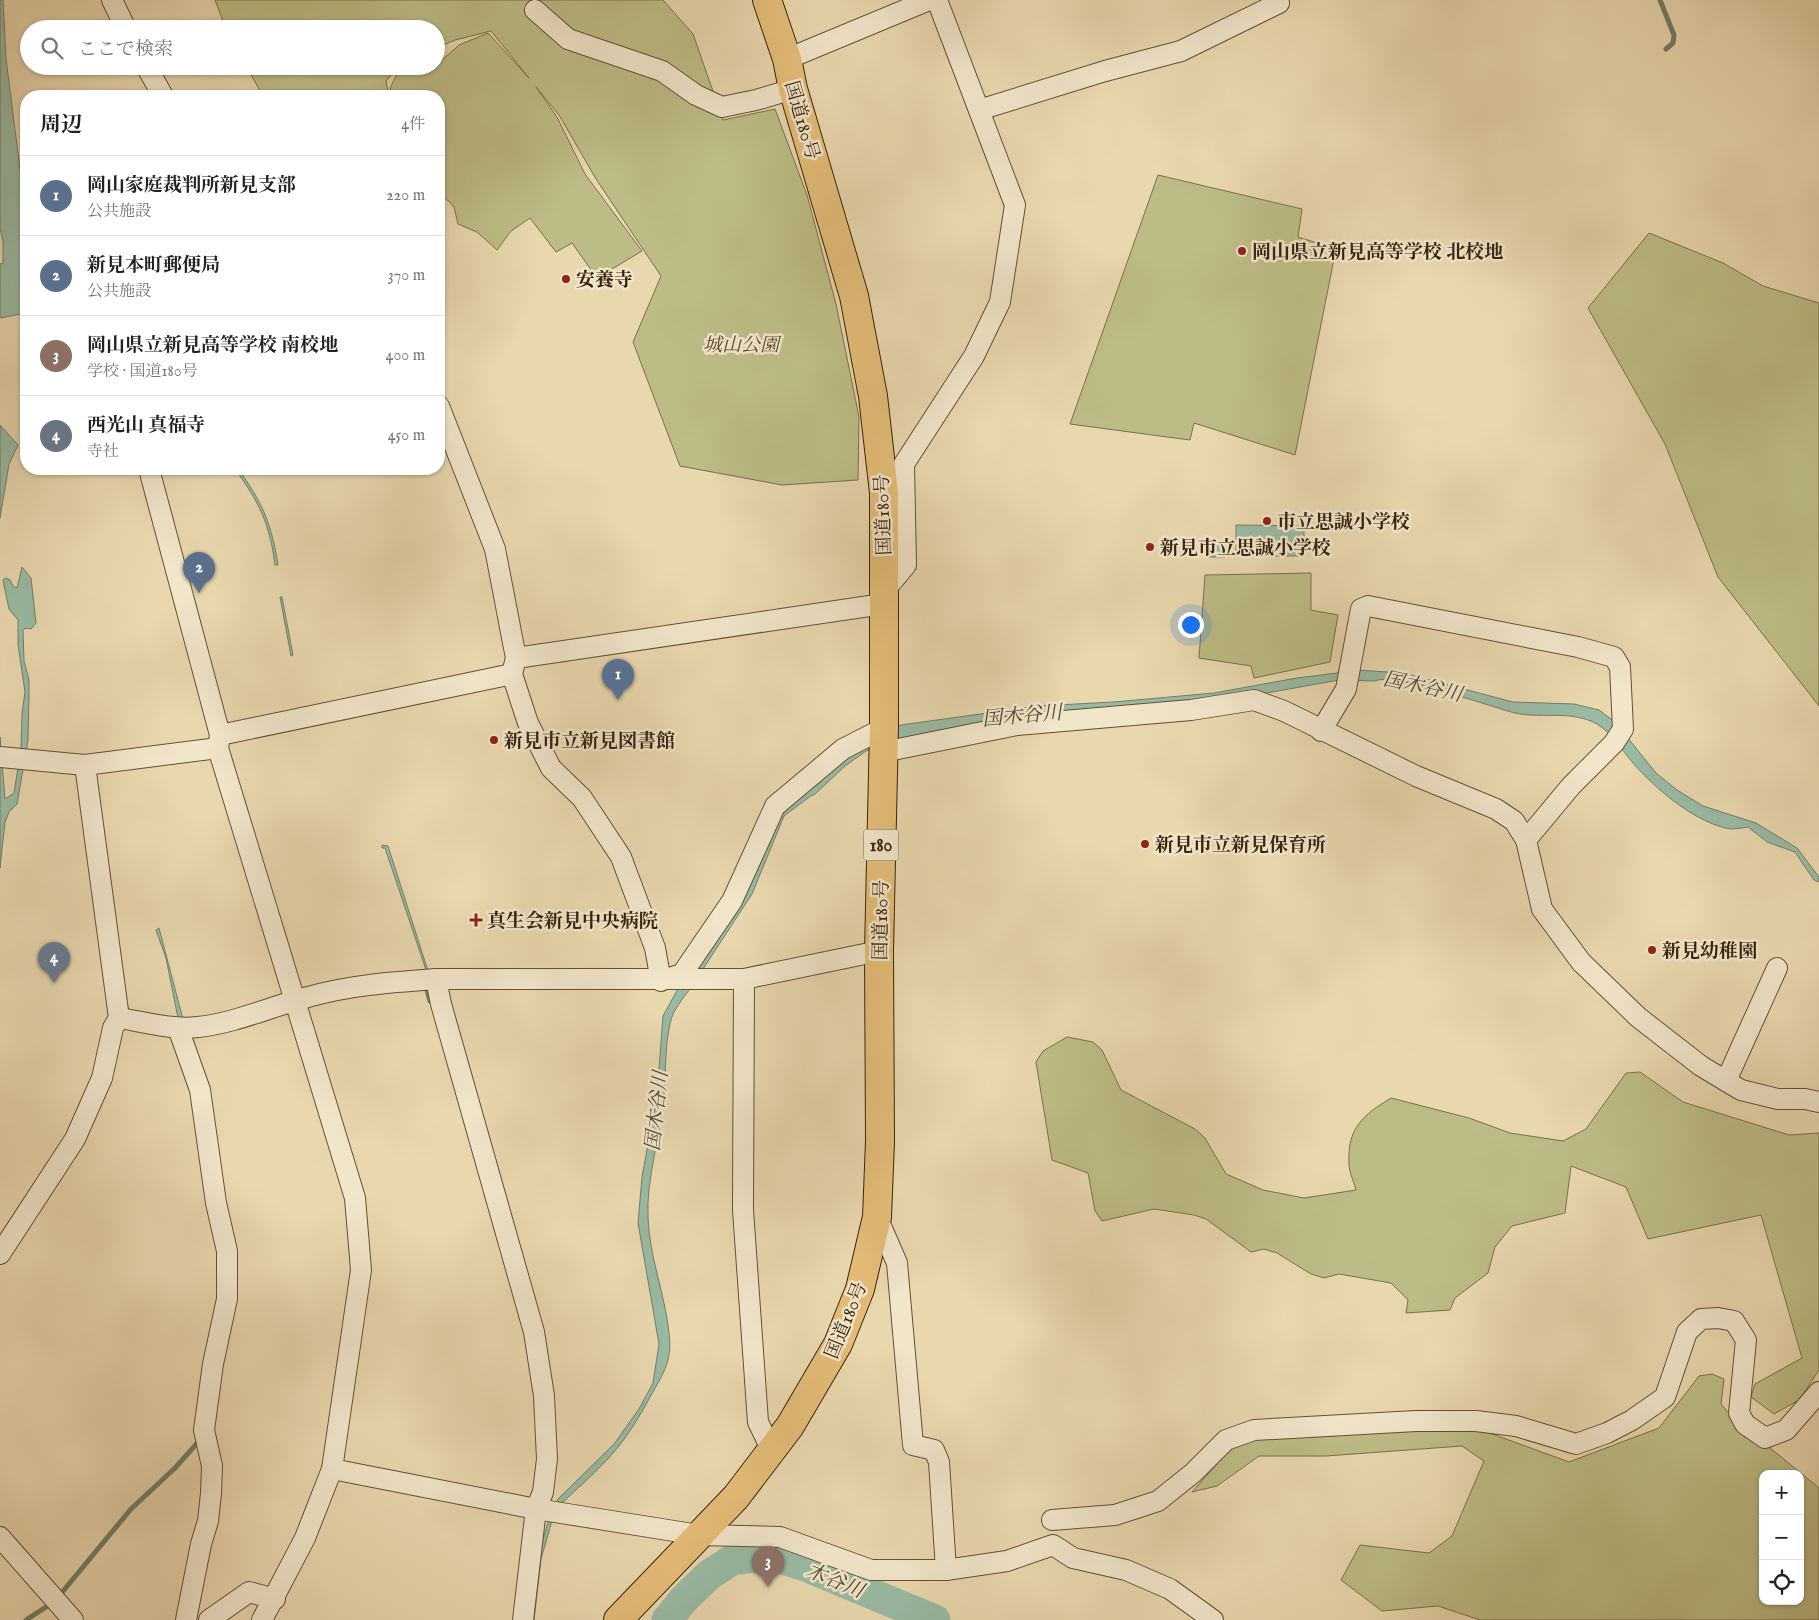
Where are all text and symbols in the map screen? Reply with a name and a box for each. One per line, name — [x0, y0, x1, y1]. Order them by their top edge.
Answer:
search box — [20, 20, 445, 75]
icon: search — [38, 34, 66, 62]
text: ここで検索 — [78, 38, 173, 62]
street label: 国道180号 — [778, 78, 824, 163]
text: 周辺 — [40, 112, 82, 139]
text: 4件 — [401, 115, 425, 135]
text: 岡山家庭裁判所新見支部 — [87, 174, 296, 198]
text: 1 — [53, 186, 59, 206]
text: 220 m — [386, 186, 425, 206]
text: 公共施設 — [87, 202, 151, 222]
place label: 岡山県立新見高等学校 北校地 — [1252, 241, 1503, 265]
marker: 岡山県立新見高等学校 北校地 — [1236, 245, 1248, 257]
text: 新見本町郵便局 — [87, 254, 220, 278]
text: 2 — [52, 266, 60, 286]
text: 370 m — [388, 266, 425, 286]
place label: 安養寺 — [576, 269, 633, 293]
marker: 安養寺 — [560, 273, 572, 285]
text: 公共施設 — [87, 282, 151, 302]
text: 岡山県立新見高等学校 南校地 — [87, 334, 338, 358]
park label: 城山公園 — [703, 334, 782, 358]
text: 3 — [53, 346, 59, 366]
text: 400 m — [386, 346, 425, 366]
text: 学校 · 国道180号 — [87, 362, 198, 382]
text: 西光山 真福寺 — [87, 414, 205, 438]
text: 4 — [52, 426, 60, 446]
text: 450 m — [388, 426, 425, 446]
text: 寺社 — [87, 442, 119, 462]
street label: 国道180号 — [871, 474, 897, 556]
place label: 市立思誠小学校 — [1277, 511, 1410, 535]
marker: 市立思誠小学校 — [1261, 515, 1273, 527]
place label: 新見市立思誠小学校 — [1160, 537, 1331, 561]
marker: 新見市立思誠小学校 — [1144, 541, 1156, 553]
pin: 2 — [183, 552, 215, 593]
your location — [1178, 612, 1204, 638]
pin: 1 — [602, 659, 634, 700]
water label: 国木谷川 — [1381, 667, 1466, 708]
water label: 国木谷川 — [981, 700, 1065, 732]
place label: 新見市立新見図書館 — [504, 730, 675, 754]
marker: 新見市立新見図書館 — [488, 734, 500, 746]
road number: 180 — [864, 830, 898, 860]
place label: 新見市立新見保育所 — [1155, 834, 1326, 858]
marker: 新見市立新見保育所 — [1139, 838, 1151, 850]
street label: 国道180号 — [869, 879, 895, 961]
place label: 真生会新見中央病院 — [487, 910, 658, 934]
marker: 真生会新見中央病院 — [469, 913, 483, 927]
place label: 新見幼稚園 — [1662, 940, 1757, 964]
pin: 4 — [38, 942, 70, 983]
marker: 新見幼稚園 — [1646, 944, 1658, 956]
water label: 国木谷川 — [641, 1068, 674, 1152]
street label: 国道180号 — [821, 1279, 873, 1363]
map controls — [1759, 1470, 1804, 1605]
button: + — [1759, 1470, 1804, 1515]
button: − — [1759, 1515, 1804, 1560]
pin: 3 — [752, 1546, 784, 1587]
water label: 木谷川 — [802, 1559, 869, 1605]
button: locate — [1759, 1560, 1804, 1605]

